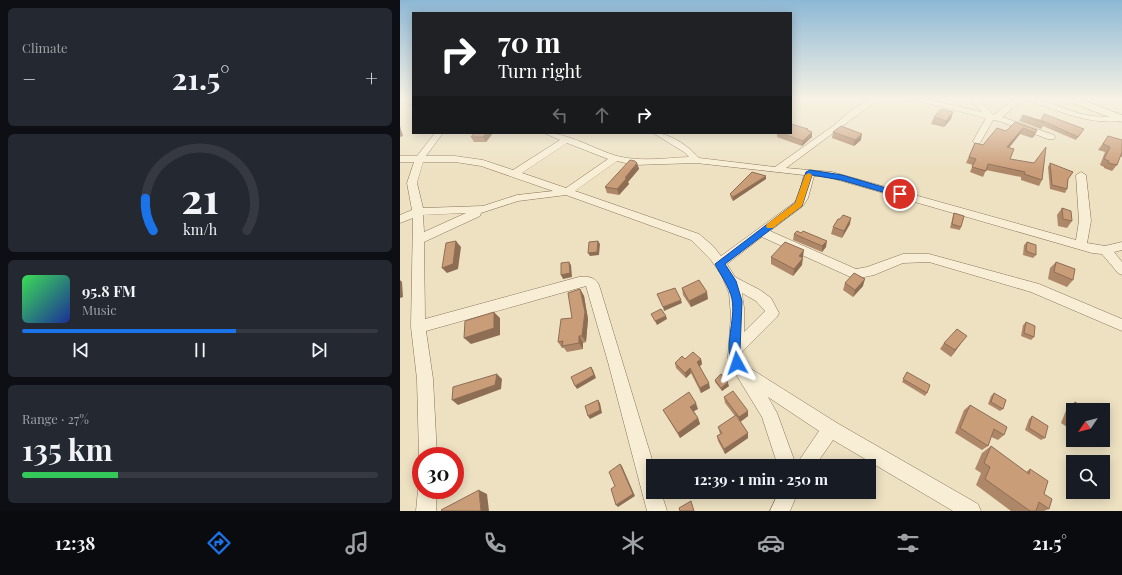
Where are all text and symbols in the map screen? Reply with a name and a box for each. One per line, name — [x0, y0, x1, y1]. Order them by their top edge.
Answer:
text: 70 m — [498, 23, 561, 60]
icon: right — [432, 28, 484, 80]
text: Climate — [22, 39, 68, 56]
text: 21.5° — [172, 58, 230, 98]
text: Turn right — [498, 59, 581, 83]
text: − — [22, 63, 36, 93]
text: + — [365, 63, 378, 93]
icon: left — [549, 104, 571, 126]
icon: ahead — [591, 104, 613, 126]
icon: right — [633, 104, 655, 126]
text: 21 — [181, 168, 219, 223]
pin — [883, 177, 917, 211]
icon: arrive — [889, 183, 911, 205]
text: km/h — [183, 219, 218, 238]
text: 95.8 FM — [82, 281, 136, 301]
text: Music — [82, 301, 117, 318]
icon: previous — [70, 339, 92, 361]
icon: pause — [189, 339, 211, 361]
icon: next — [308, 339, 330, 361]
position arrow — [716, 342, 758, 384]
north arrow — [1066, 403, 1110, 447]
map controls — [1066, 403, 1110, 499]
text: Range · 27% — [22, 410, 89, 427]
text: 135 km — [22, 429, 113, 469]
speed limit sign: 30 — [412, 447, 464, 499]
button: search — [1066, 455, 1110, 499]
text: 12:39 · 1 min · 250 m — [694, 469, 828, 489]
icon: directions — [205, 529, 233, 557]
icon: music — [343, 529, 371, 557]
icon: phone — [481, 529, 509, 557]
icon: climate — [619, 529, 647, 557]
icon: car — [757, 529, 785, 557]
icon: filters — [894, 529, 922, 557]
text: 12:38 — [55, 531, 95, 555]
text: 21.5° — [1032, 531, 1067, 555]

